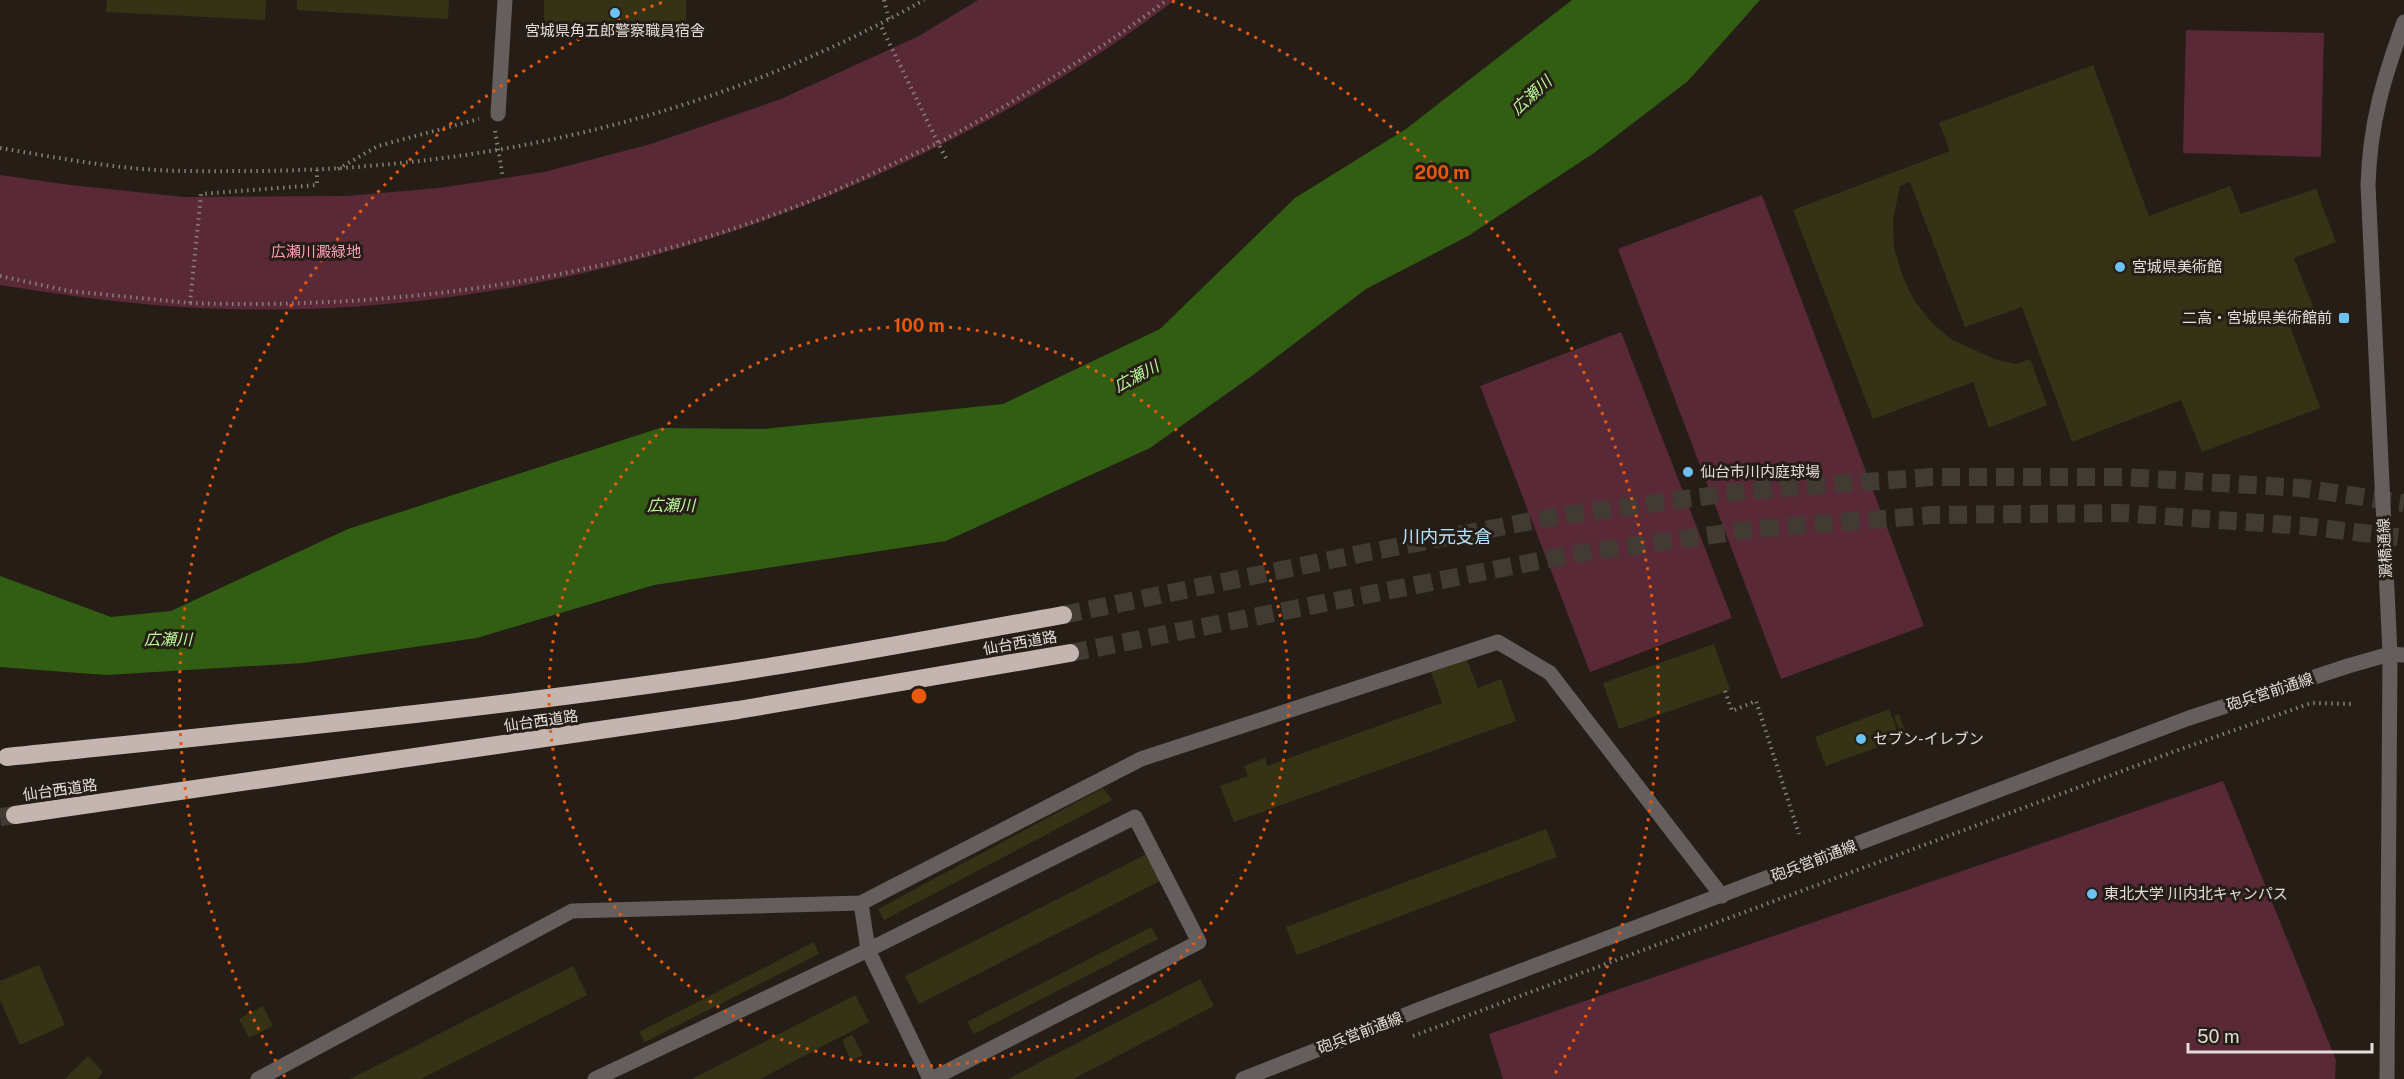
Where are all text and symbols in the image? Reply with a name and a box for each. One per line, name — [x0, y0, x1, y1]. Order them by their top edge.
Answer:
marker: 宮城県角五郎警察職員宿舎 — [608, 6, 622, 20]
place label: 宮城県角五郎警察職員宿舎 — [525, 22, 705, 39]
water label: 広瀬川 — [1507, 71, 1557, 119]
text: 200 m — [1415, 162, 1469, 183]
park label: 広瀬川澱緑地 — [271, 243, 361, 260]
place label: 宮城県美術館 — [2132, 258, 2222, 275]
marker: 宮城県美術館 — [2113, 260, 2127, 274]
place label: 二高・宮城県美術館前 — [2182, 309, 2332, 326]
marker: 二高・宮城県美術館前 — [2337, 311, 2351, 325]
text: 100 m — [893, 315, 945, 336]
water label: 広瀬川 — [1111, 356, 1164, 396]
place label: 仙台市川内庭球場 — [1700, 463, 1820, 480]
marker: 仙台市川内庭球場 — [1681, 465, 1695, 479]
water label: 広瀬川 — [647, 496, 697, 515]
street label: 澱橋通線 — [2374, 518, 2395, 578]
district label: 川内元支倉 — [1402, 526, 1492, 547]
street label: 仙台西道路 — [981, 628, 1058, 657]
water label: 広瀬川 — [144, 630, 194, 649]
street label: 砲兵営前通線 — [2224, 670, 2315, 714]
centre of rings — [909, 686, 929, 706]
street label: 仙台西道路 — [503, 707, 579, 734]
place label: セブン-イレブン — [1873, 730, 1984, 747]
marker: セブン-イレブン — [1854, 732, 1868, 746]
street label: 仙台西道路 — [22, 776, 98, 803]
street label: 砲兵営前通線 — [1769, 836, 1859, 885]
place label: 東北大学 川内北キャンパス — [2104, 885, 2288, 902]
marker: 東北大学 川内北キャンパス — [2085, 887, 2099, 901]
street label: 砲兵営前通線 — [1315, 1008, 1405, 1057]
scale bar — [2188, 1016, 2372, 1054]
text: 50 m — [2197, 1026, 2240, 1047]

